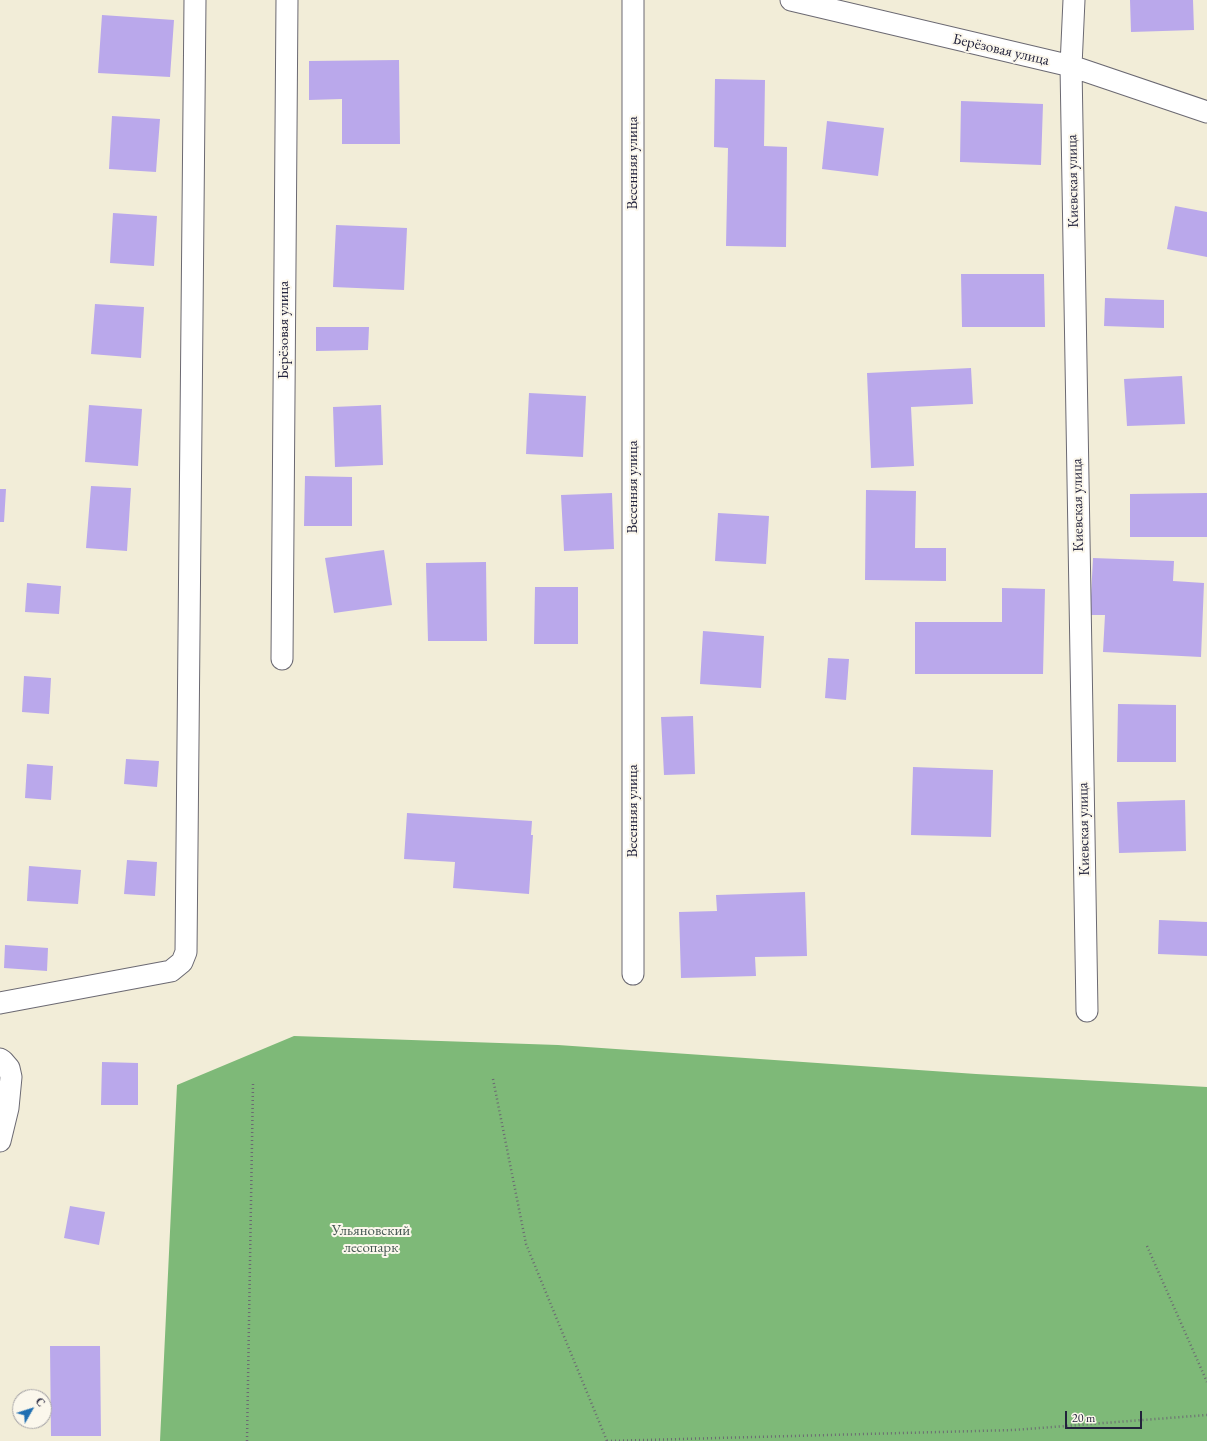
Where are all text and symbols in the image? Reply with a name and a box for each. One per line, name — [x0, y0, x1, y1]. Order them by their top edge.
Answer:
street label: Берёзовая улица — [951, 30, 1051, 70]
street label: Весенняя улица — [624, 116, 642, 210]
street label: Киевская улица — [1063, 134, 1083, 228]
street label: Берёзовая улица — [275, 281, 293, 379]
street label: Весенняя улица — [624, 440, 642, 534]
street label: Киевская улица — [1068, 458, 1088, 552]
street label: Весенняя улица — [624, 764, 642, 858]
street label: Киевская улица — [1074, 782, 1094, 876]
park label: Ульяновский лесопарк — [332, 1222, 410, 1257]
north arrow — [12, 1389, 52, 1429]
text: С — [33, 1395, 48, 1410]
scale bar — [1067, 1403, 1144, 1429]
text: 20 m — [1072, 1410, 1095, 1426]

